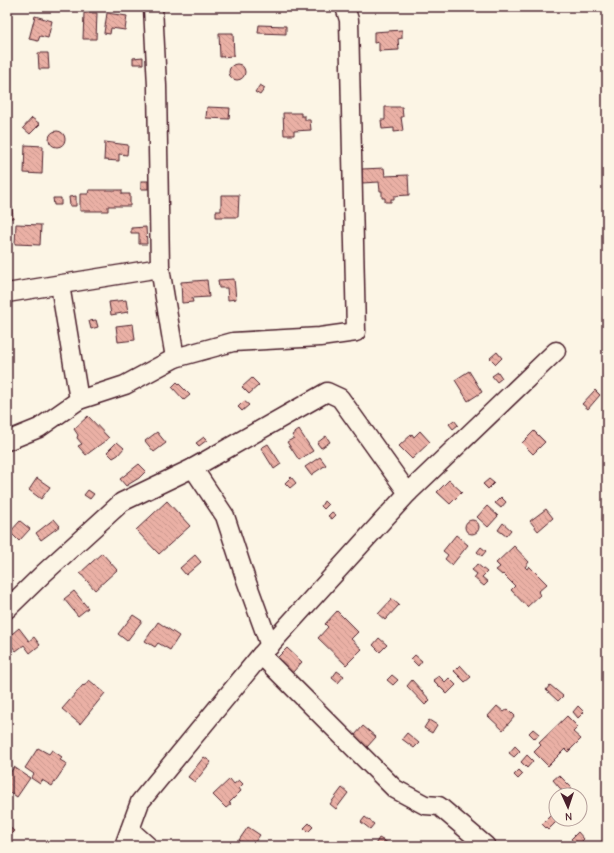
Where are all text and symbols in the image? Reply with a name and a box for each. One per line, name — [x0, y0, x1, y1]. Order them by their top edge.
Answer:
north arrow — [548, 787, 588, 827]
text: N — [565, 810, 572, 823]

